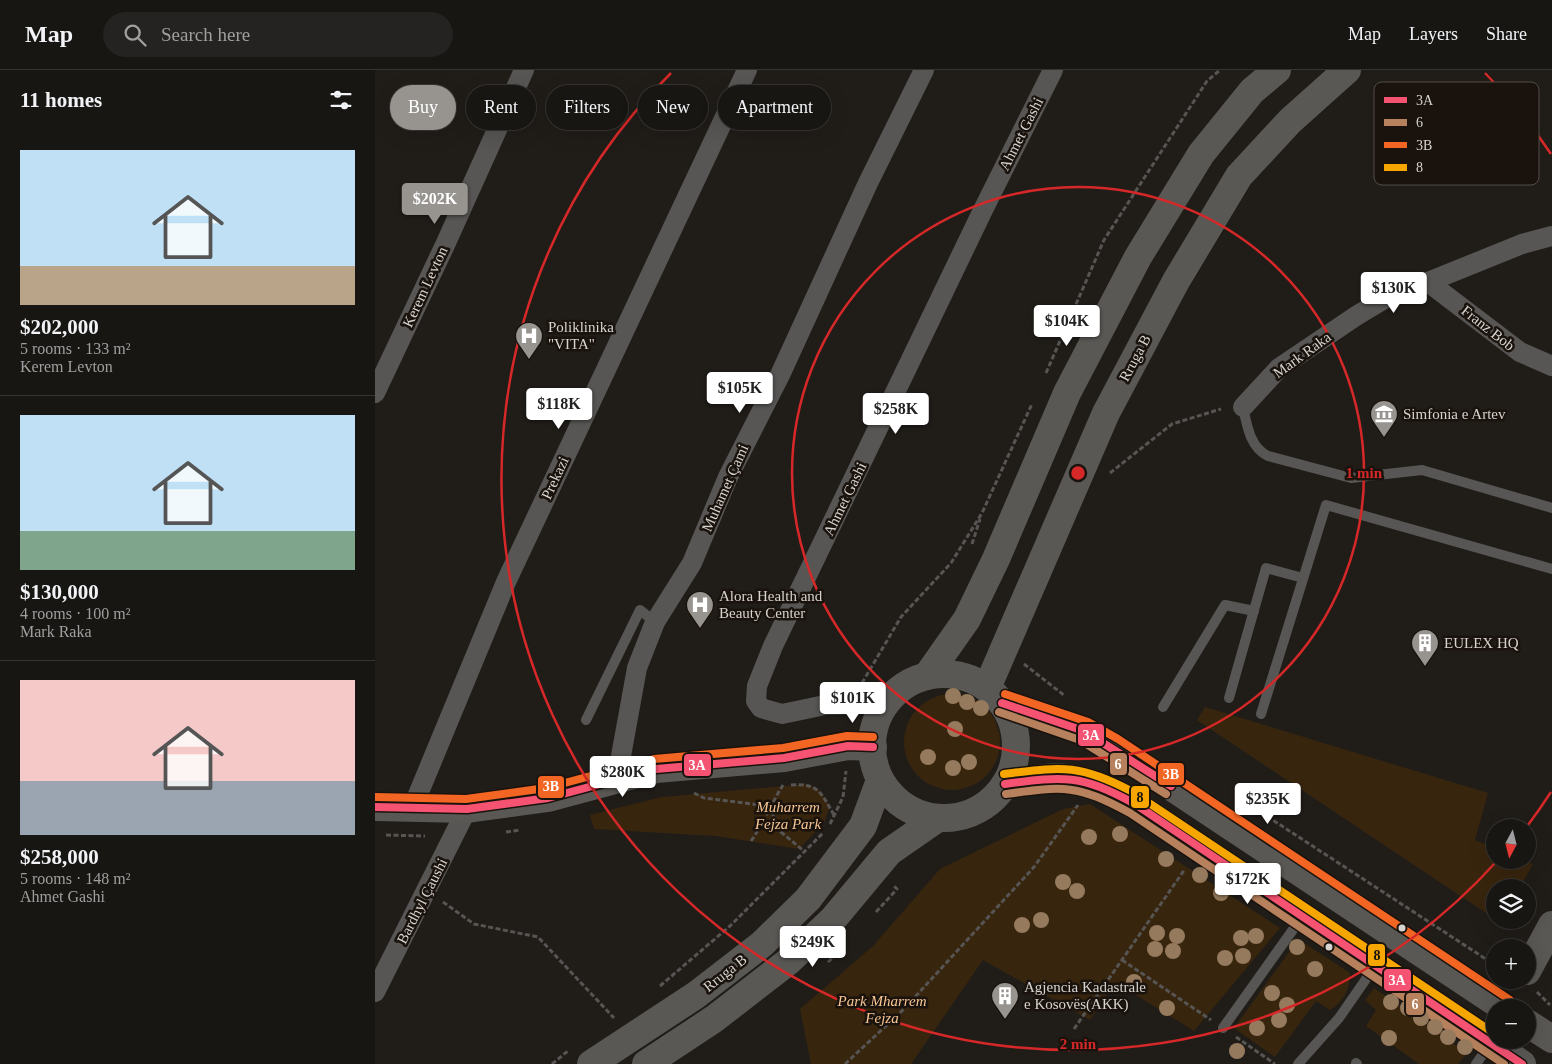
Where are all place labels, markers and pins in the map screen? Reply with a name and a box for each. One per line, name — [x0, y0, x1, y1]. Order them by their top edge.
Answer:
pin: $202K — [400, 182, 470, 225]
pin: $130K — [1359, 272, 1429, 314]
pin: $104K — [1032, 304, 1102, 347]
place label: Poliklinika "VITA" — [548, 319, 614, 352]
hospital icon: Poliklinika "VITA" — [514, 321, 544, 360]
pin: $105K — [705, 372, 775, 414]
pin: $118K — [524, 388, 594, 430]
pin: $258K — [861, 392, 931, 435]
museum icon: Simfonia e Artev — [1369, 399, 1399, 438]
place label: Simfonia e Artev — [1403, 406, 1506, 422]
centre of rings — [1069, 464, 1087, 482]
place label: Alora Health and Beauty Center — [719, 588, 823, 621]
hospital icon: Alora Health and Beauty Center — [685, 590, 715, 629]
building icon: EULEX HQ — [1410, 628, 1440, 667]
place label: EULEX HQ — [1444, 635, 1519, 651]
pin: $101K — [818, 682, 888, 724]
pin: $280K — [588, 756, 658, 798]
pin: $235K — [1233, 782, 1303, 825]
pin: $172K — [1213, 862, 1283, 905]
unlabelled marker — [1397, 923, 1407, 933]
pin: $249K — [778, 926, 848, 968]
unlabelled marker — [1324, 942, 1334, 952]
place label: Agjencia Kadastrale e Kosovës(AKK) — [1024, 979, 1146, 1013]
building icon: Agjencia Kadastrale e Kosovës(AKK) — [990, 981, 1020, 1020]

